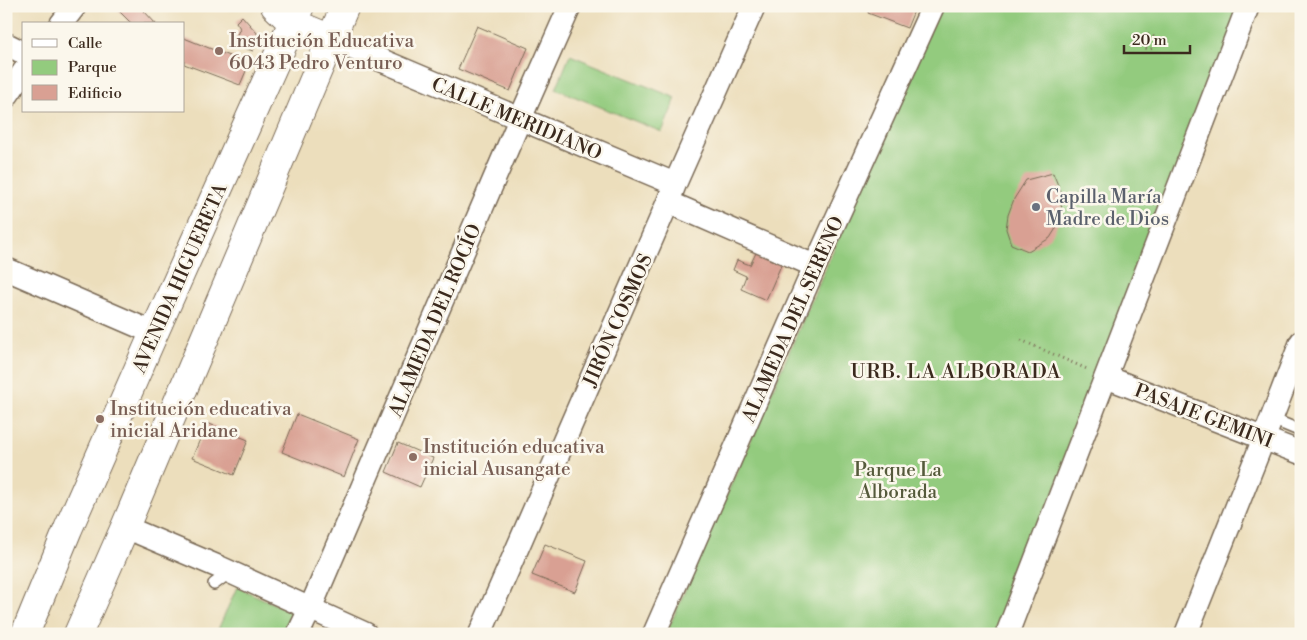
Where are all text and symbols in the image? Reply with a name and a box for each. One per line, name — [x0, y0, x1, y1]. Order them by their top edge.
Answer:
legend — [22, 22, 185, 112]
scale bar — [1124, 22, 1191, 54]
place label: Institución Educativa 6043 Pedro Venturo — [229, 29, 414, 75]
text: 20 m — [1132, 31, 1167, 50]
text: Calle — [68, 34, 102, 53]
marker: Institución Educativa 6043 Pedro Venturo — [213, 45, 225, 57]
text: Parque — [68, 58, 117, 77]
street label: CALLE MERIDIANO — [428, 72, 606, 166]
text: Edificio — [68, 84, 122, 103]
street label: AVENIDA HIGUERETA — [127, 179, 233, 378]
place label: Capilla María Madre de Dios — [1046, 185, 1169, 231]
marker: Capilla María Madre de Dios — [1030, 201, 1042, 213]
street label: ALAMEDA DEL SERENO — [736, 212, 849, 427]
street label: ALAMEDA DEL ROCÍO — [382, 220, 487, 421]
street label: JIRÓN COSMOS — [577, 250, 658, 391]
district label: URB. LA ALBORADA — [851, 360, 1062, 385]
street label: PASAJE GEMINI — [1131, 379, 1276, 453]
place label: Institución educativa inicial Aridane — [110, 397, 292, 443]
marker: Institución educativa inicial Aridane — [94, 413, 106, 425]
place label: Institución educativa inicial Ausangate — [423, 435, 605, 481]
marker: Institución educativa inicial Ausangate — [407, 451, 419, 463]
park label: Parque La Alborada — [854, 458, 942, 504]

